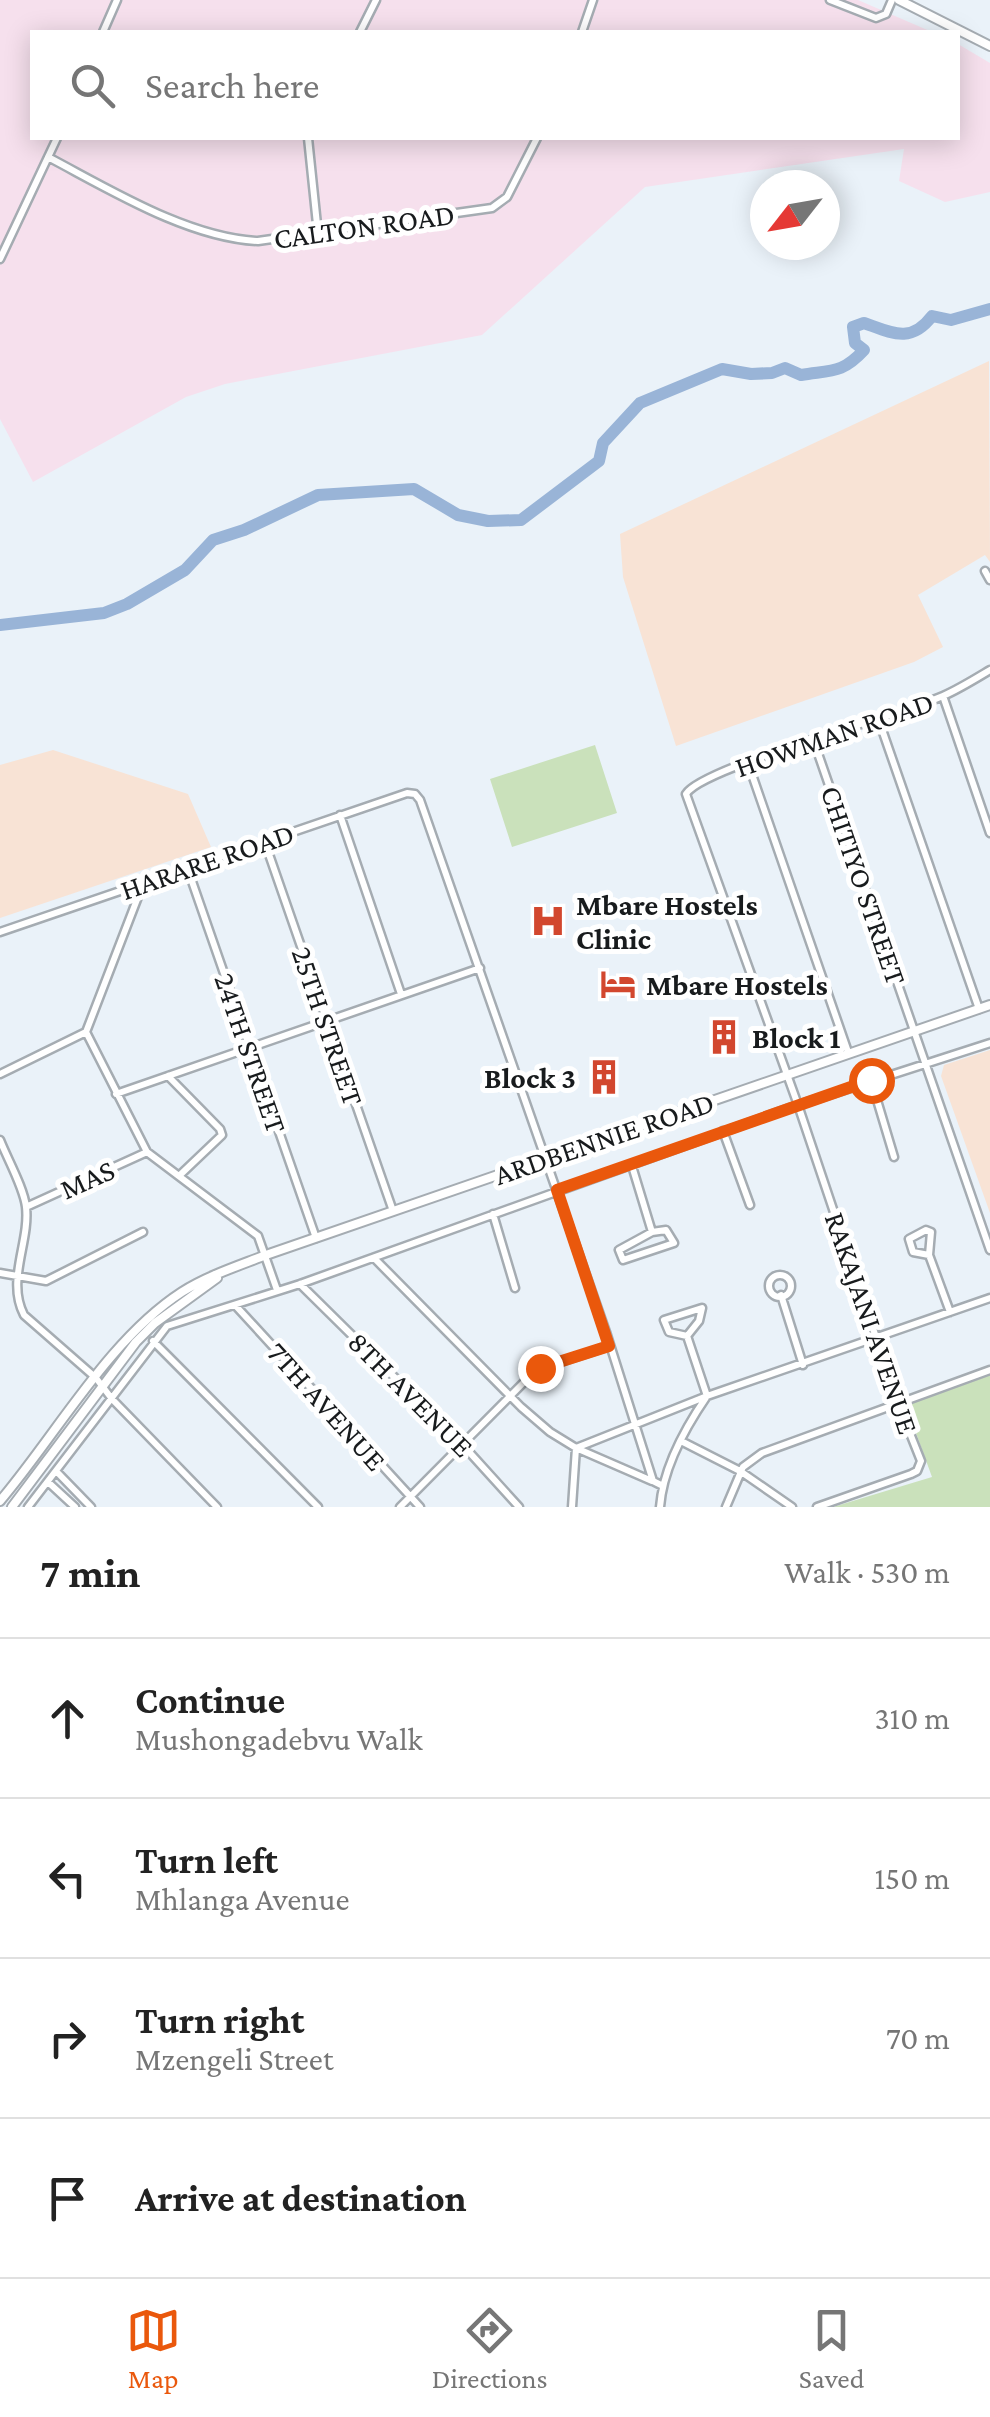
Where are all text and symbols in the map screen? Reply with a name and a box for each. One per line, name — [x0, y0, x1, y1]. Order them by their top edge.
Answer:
search box — [30, 30, 960, 140]
icon: search — [65, 58, 120, 113]
text: Search here — [145, 64, 319, 106]
north arrow — [750, 170, 840, 260]
street label: CALTON ROAD — [271, 197, 457, 255]
street label: HOWMAN ROAD — [731, 685, 937, 783]
street label: CHITIYO STREET — [814, 781, 914, 989]
street label: HARARE ROAD — [116, 816, 298, 906]
place label: Mbare Hostels Clinic — [576, 888, 758, 955]
hospital icon: Mbare Hostels Clinic — [529, 902, 567, 940]
street label: 25TH STREET — [285, 942, 371, 1110]
hotel icon: Mbare Hostels — [599, 965, 637, 1003]
place label: Mbare Hostels — [646, 968, 828, 1001]
street label: 24TH STREET — [208, 969, 294, 1137]
building icon: Block 1 — [705, 1018, 743, 1056]
place label: Block 1 — [752, 1021, 841, 1054]
building icon: Block 3 — [585, 1058, 623, 1096]
route start — [849, 1058, 895, 1104]
place label: Block 3 — [484, 1061, 576, 1094]
street label: ARDBENNIE ROAD — [490, 1085, 718, 1191]
street label: MAS — [55, 1153, 119, 1205]
street label: RAKAJANI AVENUE — [819, 1208, 925, 1438]
street label: 8TH AVENUE — [342, 1325, 480, 1463]
street label: 7TH AVENUE — [261, 1335, 393, 1477]
route end — [518, 1346, 564, 1392]
text: 7 min — [40, 1549, 140, 1596]
text: Walk · 530 m — [784, 1554, 950, 1590]
text: Continue — [135, 1679, 285, 1721]
icon: ahead — [40, 1691, 95, 1746]
text: 310 m — [874, 1700, 950, 1736]
text: Mushongadebvu Walk — [135, 1721, 423, 1757]
text: Turn left — [135, 1839, 278, 1881]
icon: left — [40, 1851, 95, 1906]
text: 150 m — [874, 1860, 950, 1896]
text: Mhlanga Avenue — [135, 1881, 350, 1917]
text: Turn right — [135, 1999, 304, 2041]
icon: right — [40, 2011, 95, 2066]
text: 70 m — [886, 2020, 950, 2056]
text: Mzengeli Street — [135, 2041, 334, 2077]
icon: arrive — [40, 2171, 95, 2226]
text: Arrive at destination — [135, 2177, 467, 2219]
tab: Map — [126, 2303, 181, 2394]
tab: Directions — [432, 2303, 548, 2394]
tab: Saved — [799, 2303, 864, 2394]

